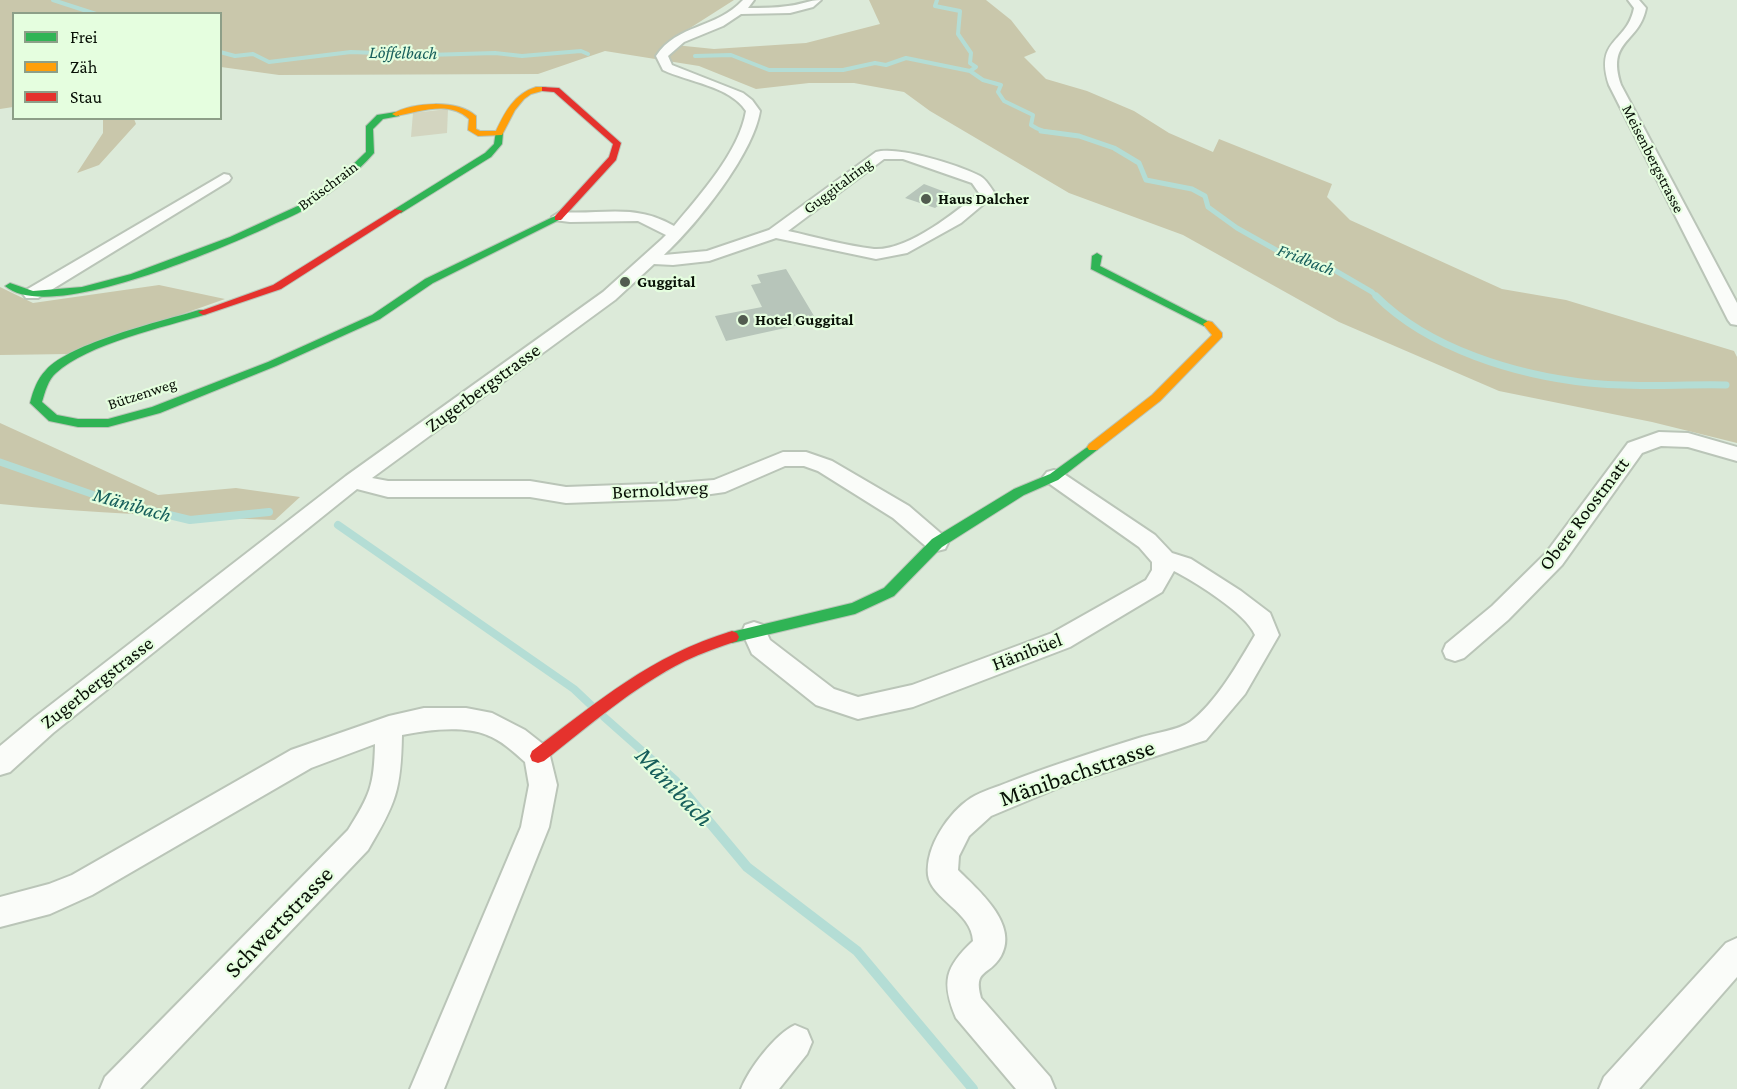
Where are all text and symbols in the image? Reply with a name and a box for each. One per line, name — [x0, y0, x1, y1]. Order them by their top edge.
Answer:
legend — [12, 12, 222, 120]
text: Frei — [70, 27, 97, 47]
water label: Löffelbach — [369, 42, 437, 64]
text: Zäh — [70, 57, 97, 77]
text: Stau — [70, 87, 102, 107]
street label: Meisenbergstrasse — [1618, 102, 1688, 216]
street label: Guggitalring — [800, 154, 876, 218]
street label: Brüschrain — [294, 157, 362, 215]
place label: Haus Dalcher — [938, 189, 1029, 209]
marker: Haus Dalcher — [919, 192, 933, 206]
water label: Fridbach — [1274, 239, 1338, 281]
place label: Guggital — [637, 272, 695, 292]
marker: Guggital — [618, 275, 632, 289]
place label: Hotel Guggital — [755, 310, 853, 330]
marker: Hotel Guggital — [736, 313, 750, 327]
street label: Zugerbergstrasse — [421, 338, 545, 438]
street label: Bützenweg — [105, 374, 179, 414]
street label: Obere Roostmatt — [1534, 453, 1634, 575]
street label: Bernoldweg — [611, 475, 709, 505]
water label: Mänibach — [90, 482, 174, 528]
street label: Hänibüel — [988, 628, 1066, 676]
street label: Zugerbergstrasse — [36, 632, 158, 734]
street label: Mänibachstrasse — [996, 733, 1158, 813]
water label: Mänibach — [628, 740, 720, 834]
street label: Schwertstrasse — [219, 860, 339, 984]

